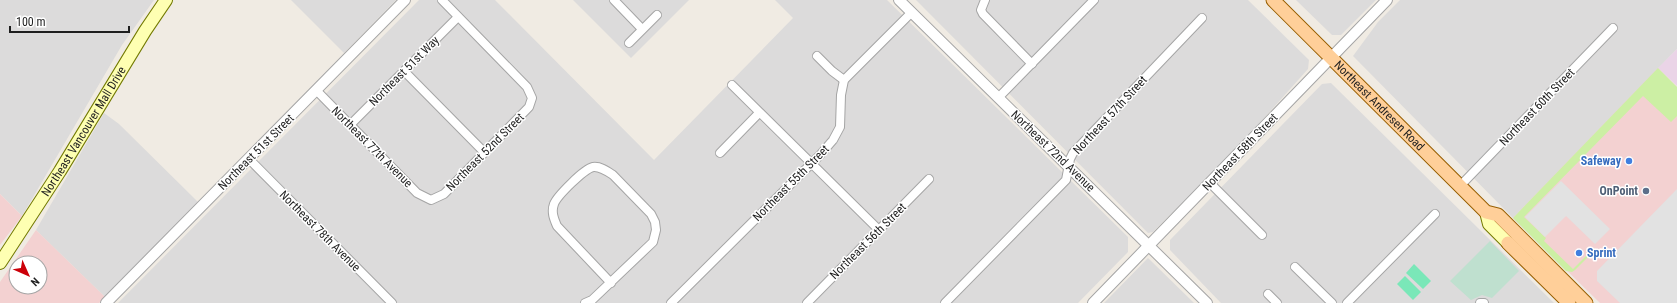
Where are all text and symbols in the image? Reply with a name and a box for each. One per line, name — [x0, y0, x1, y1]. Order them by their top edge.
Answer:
scale bar — [10, 8, 129, 34]
text: 100 m — [16, 15, 46, 29]
street label: Northeast 51st Way — [366, 33, 442, 109]
street label: Northeast Andresen Road — [1331, 58, 1427, 154]
street label: Northeast Vancouver Mall Drive — [38, 64, 129, 199]
street label: Northeast 60th Street — [1497, 65, 1578, 149]
street label: Northeast 57th Street — [1070, 73, 1150, 157]
street label: Northeast 77th Avenue — [329, 104, 416, 191]
street label: Northeast 72nd Avenue — [1008, 107, 1098, 195]
street label: Northeast 52nd Street — [443, 110, 527, 194]
street label: Northeast 58th Street — [1200, 110, 1281, 194]
street label: Northeast 51st Street — [215, 111, 297, 193]
street label: Northeast 55th Street — [750, 142, 832, 224]
place label: Safeway — [1581, 154, 1622, 168]
marker: Safeway — [1624, 156, 1634, 166]
place label: OnPoint — [1600, 184, 1638, 198]
marker: OnPoint — [1641, 186, 1651, 196]
street label: Northeast 78th Avenue — [277, 188, 364, 275]
street label: Northeast 56th Street — [827, 200, 909, 282]
place label: Sprint — [1587, 246, 1616, 260]
marker: Sprint — [1574, 248, 1584, 258]
north arrow — [8, 255, 48, 295]
text: N — [28, 275, 42, 289]

